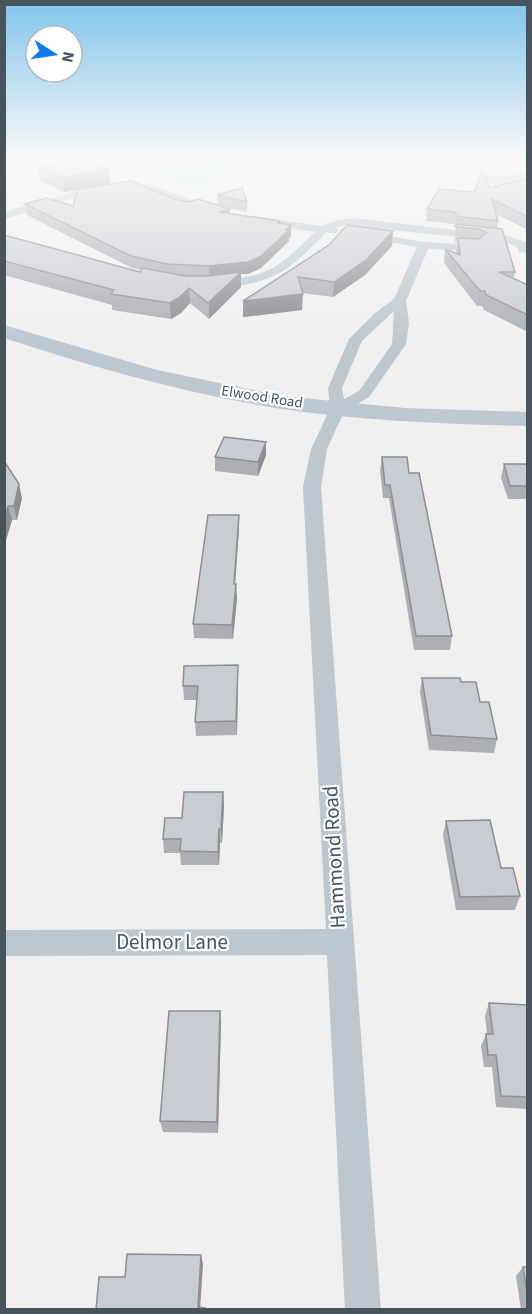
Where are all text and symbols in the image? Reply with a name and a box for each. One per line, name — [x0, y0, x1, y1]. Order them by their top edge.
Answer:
north arrow — [24, 24, 84, 84]
text: N — [56, 49, 80, 64]
street label: Elwood Road — [220, 380, 304, 414]
street label: Hammond Road — [315, 785, 353, 929]
street label: Delmor Lane — [116, 927, 228, 957]

